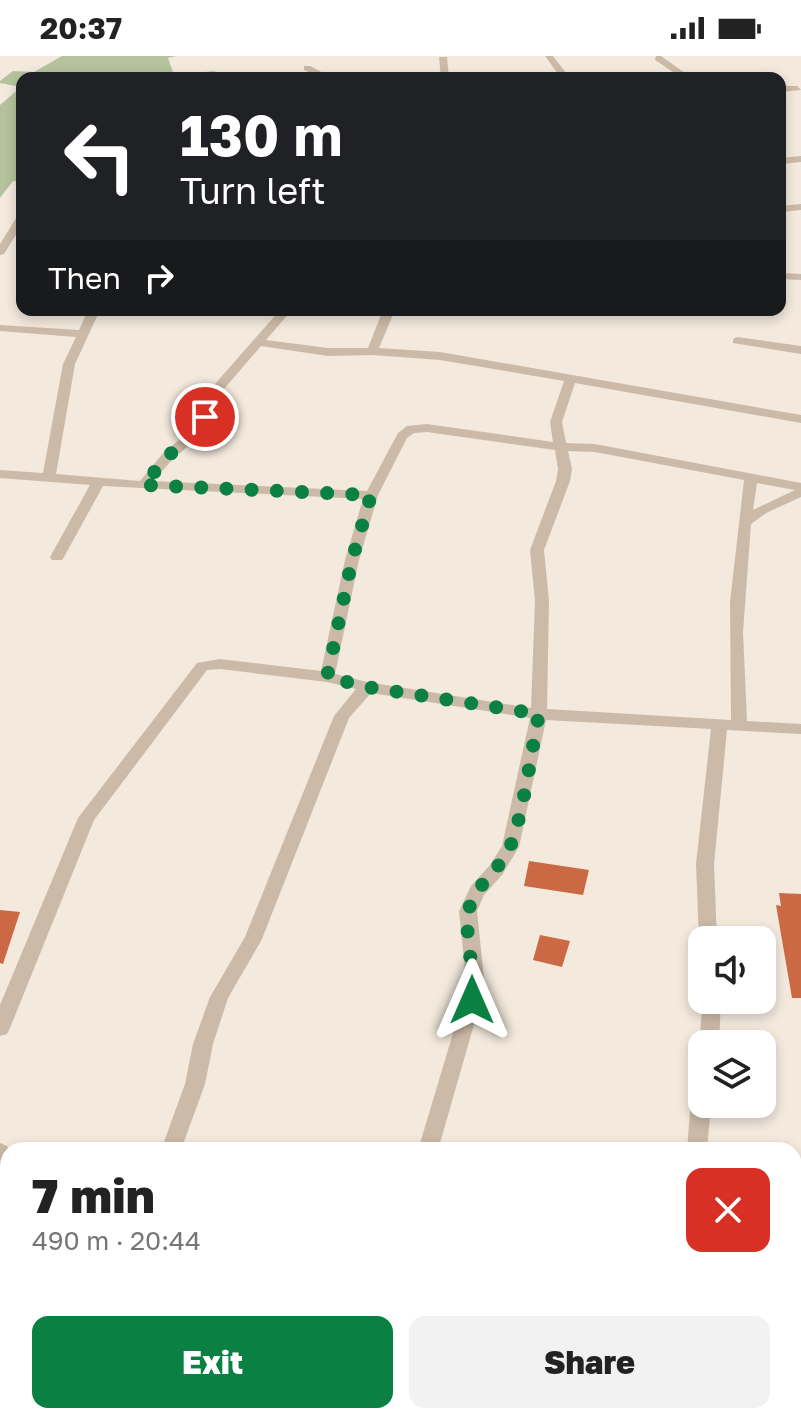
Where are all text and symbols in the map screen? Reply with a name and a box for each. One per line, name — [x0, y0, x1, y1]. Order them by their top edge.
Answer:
text: 20:37 — [40, 10, 122, 46]
text: 130 m — [180, 101, 342, 168]
icon: left — [48, 104, 152, 208]
text: Turn left — [180, 169, 326, 212]
icon: right — [137, 256, 181, 300]
text: Then — [48, 260, 121, 296]
pin — [171, 383, 239, 451]
icon: arrive — [183, 395, 227, 439]
map controls — [688, 926, 776, 1118]
button: sound — [688, 926, 776, 1014]
position arrow — [430, 958, 514, 1042]
button: layers — [688, 1030, 776, 1118]
text: 7 min — [32, 1166, 155, 1224]
button: close — [686, 1168, 770, 1252]
text: 490 m · 20:44 — [32, 1225, 201, 1256]
button: Exit — [32, 1316, 393, 1408]
button: Share — [409, 1316, 770, 1408]

